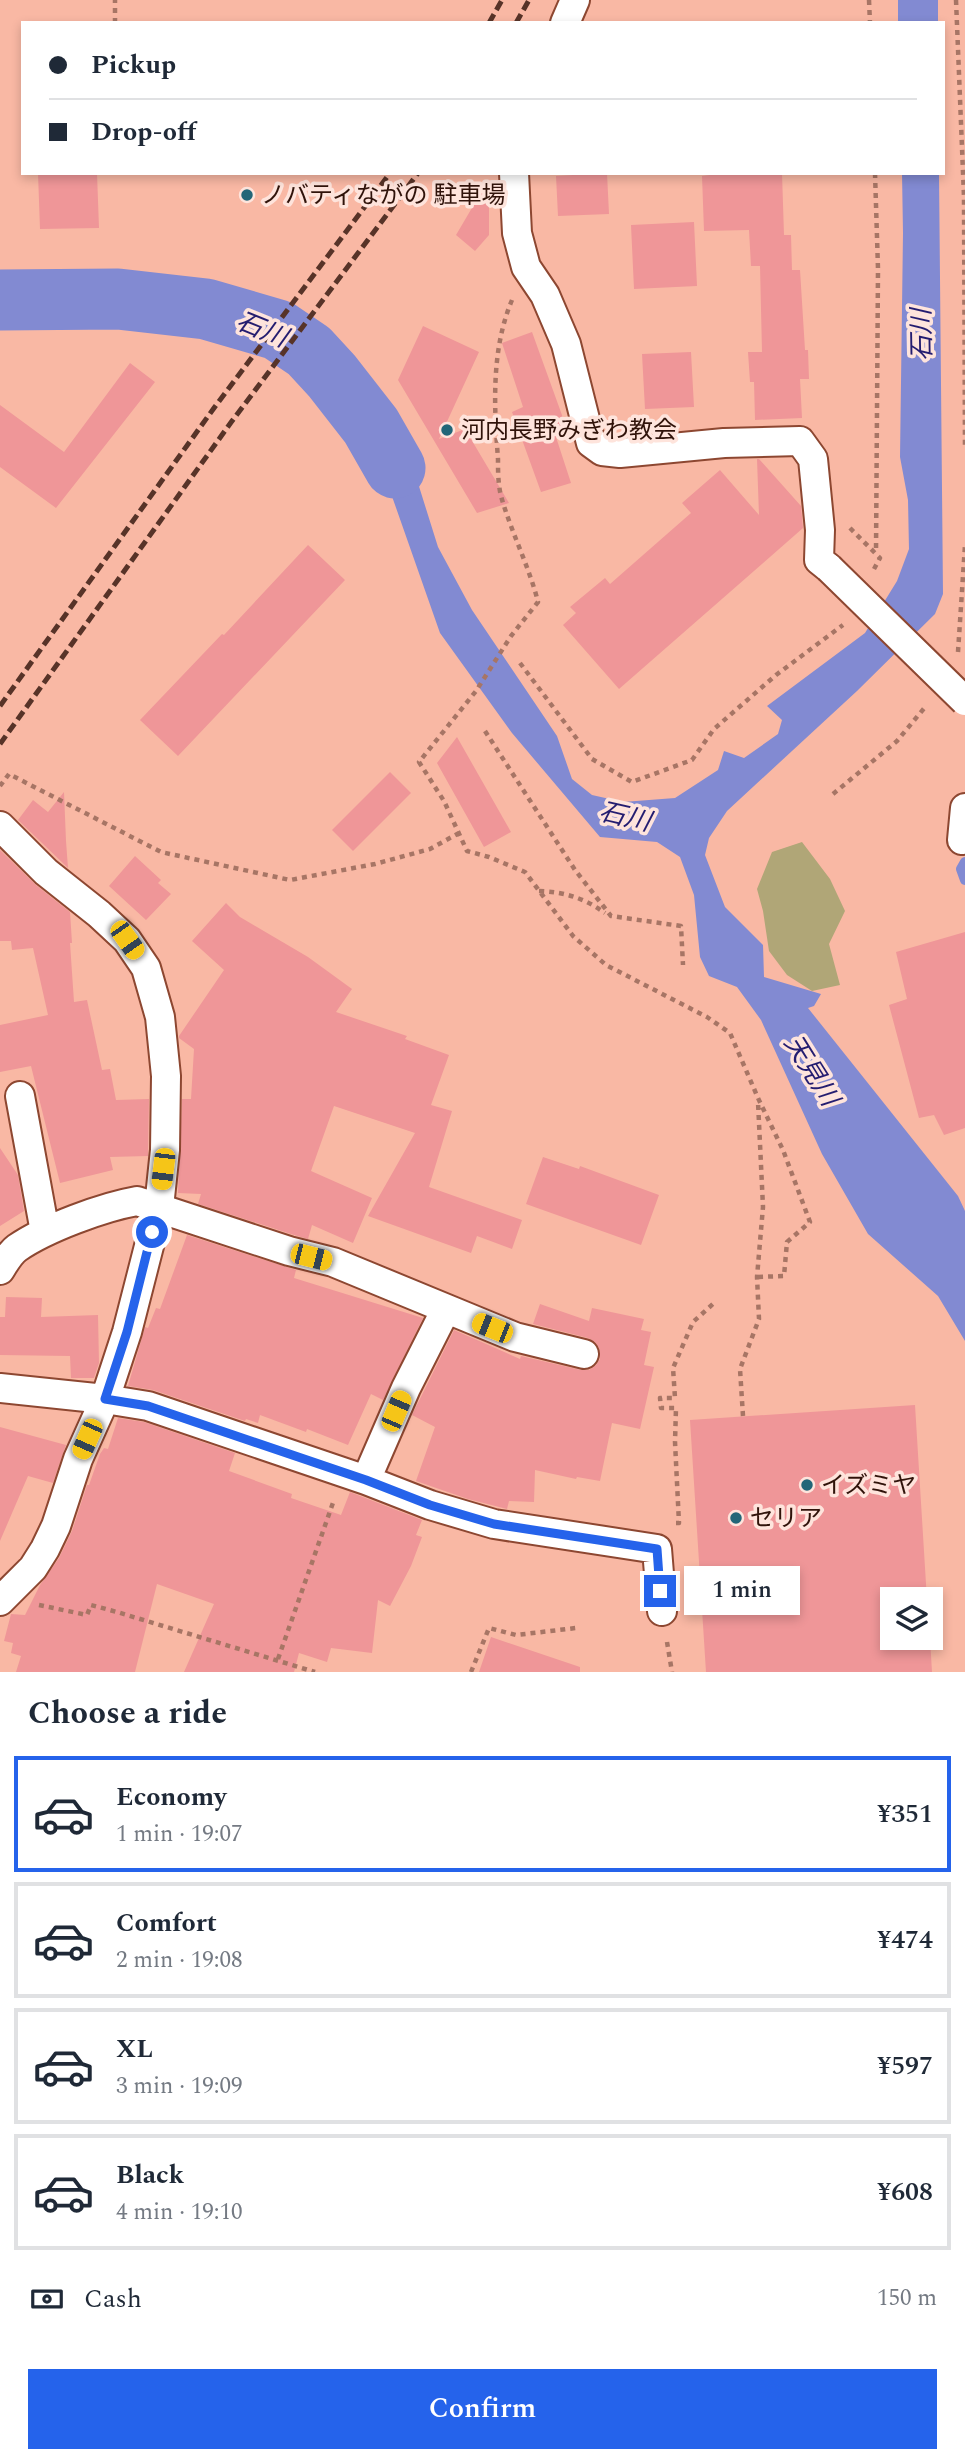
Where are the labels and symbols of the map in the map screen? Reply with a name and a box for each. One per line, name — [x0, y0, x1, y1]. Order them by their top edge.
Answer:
place label: ノバティながの 駐車場 — [261, 178, 506, 214]
marker: ノバティながの 駐車場 — [239, 187, 255, 203]
water label: 石川 — [230, 302, 296, 359]
water label: 石川 — [901, 306, 942, 361]
place label: 河内長野みぎわ教会 — [461, 413, 677, 449]
marker: 河内長野みぎわ教会 — [439, 422, 455, 438]
water label: 石川 — [595, 792, 658, 843]
car — [107, 917, 148, 963]
water label: 天見川 — [774, 1027, 850, 1117]
car — [151, 1147, 176, 1191]
route start — [136, 1216, 168, 1248]
car — [289, 1242, 334, 1272]
car — [469, 1310, 516, 1346]
car — [379, 1388, 414, 1434]
car — [69, 1416, 106, 1462]
place label: イズミヤ — [821, 1468, 916, 1504]
marker: イズミヤ — [799, 1477, 815, 1493]
place label: セリア — [750, 1501, 822, 1537]
marker: セリア — [728, 1510, 744, 1526]
callout: 1 min — [684, 1566, 800, 1616]
route end — [644, 1575, 676, 1607]

